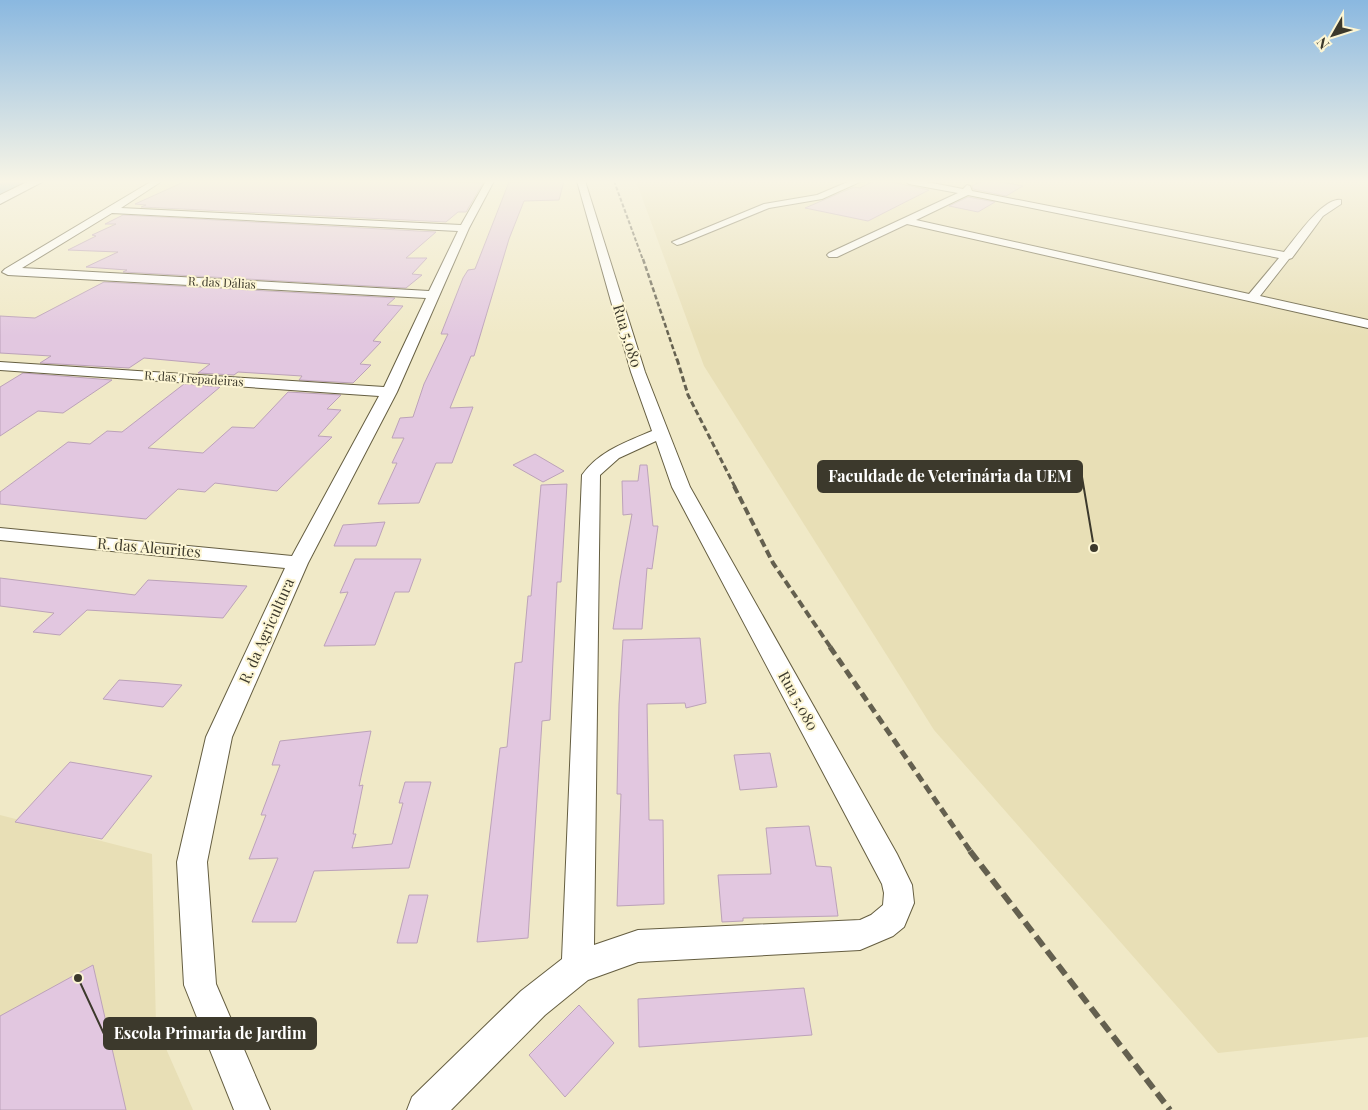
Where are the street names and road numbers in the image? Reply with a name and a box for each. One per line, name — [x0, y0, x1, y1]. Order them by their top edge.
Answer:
street label: R. das Dálias — [188, 272, 256, 292]
street label: Rua 5.080 — [609, 302, 647, 370]
street label: R. das Trepadeiras — [144, 367, 244, 389]
street label: R. das Aleurites — [96, 533, 202, 561]
street label: R. da Agricultura — [234, 574, 298, 686]
street label: Rua 5.080 — [774, 667, 823, 734]

